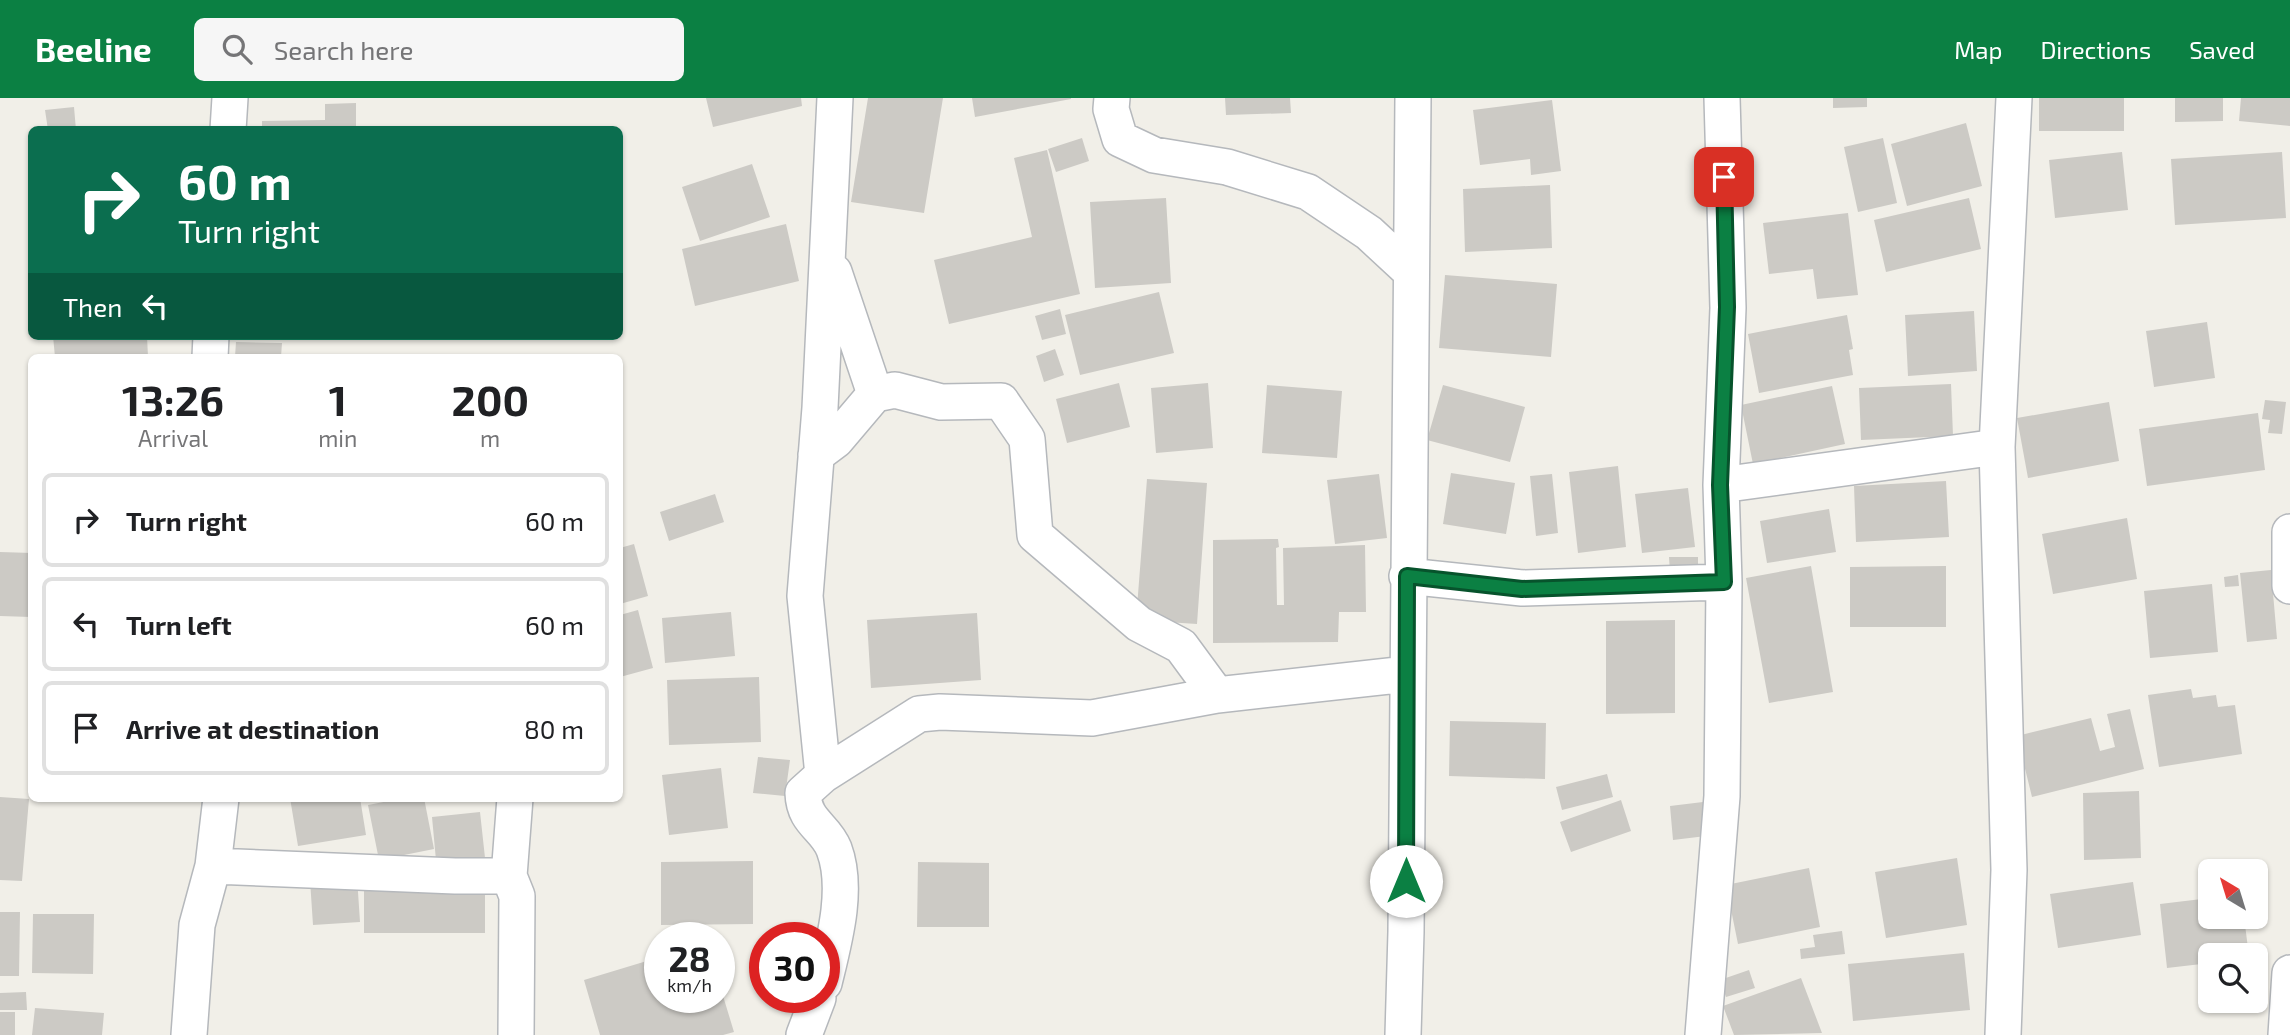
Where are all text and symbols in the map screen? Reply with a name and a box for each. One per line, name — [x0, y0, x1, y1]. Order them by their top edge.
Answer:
search box — [194, 18, 684, 81]
text: Beeline — [35, 29, 152, 69]
icon: search — [218, 30, 256, 68]
text: Search here — [274, 34, 413, 65]
text: Map — [1954, 35, 2002, 64]
text: Directions — [2040, 35, 2151, 64]
text: Saved — [2189, 35, 2255, 64]
pin — [1694, 147, 1754, 207]
text: 60 m — [178, 151, 292, 210]
icon: right — [63, 154, 154, 245]
icon: arrive — [1705, 158, 1743, 196]
text: Turn right — [178, 211, 320, 249]
icon: left — [136, 287, 174, 325]
text: Then — [63, 291, 122, 322]
text: 13:26 — [122, 374, 224, 424]
text: 1 — [329, 374, 347, 424]
text: 200 — [451, 374, 529, 424]
text: Arrival — [138, 424, 208, 452]
text: min — [318, 424, 357, 452]
text: m — [480, 424, 500, 452]
icon: right — [67, 501, 105, 539]
text: Turn right — [126, 505, 247, 536]
text: 60 m — [525, 505, 584, 536]
icon: left — [67, 605, 105, 643]
text: Turn left — [126, 609, 232, 640]
text: 60 m — [525, 609, 584, 640]
icon: arrive — [67, 709, 105, 747]
text: Arrive at destination — [126, 713, 379, 744]
text: 80 m — [524, 713, 584, 744]
position arrow — [1369, 844, 1443, 918]
north arrow — [2198, 859, 2268, 929]
map controls — [2198, 859, 2268, 1013]
speed limit sign: 30 — [749, 922, 840, 1013]
text: 28 — [668, 937, 711, 979]
button: search — [2198, 943, 2268, 1013]
text: km/h — [667, 974, 712, 996]

